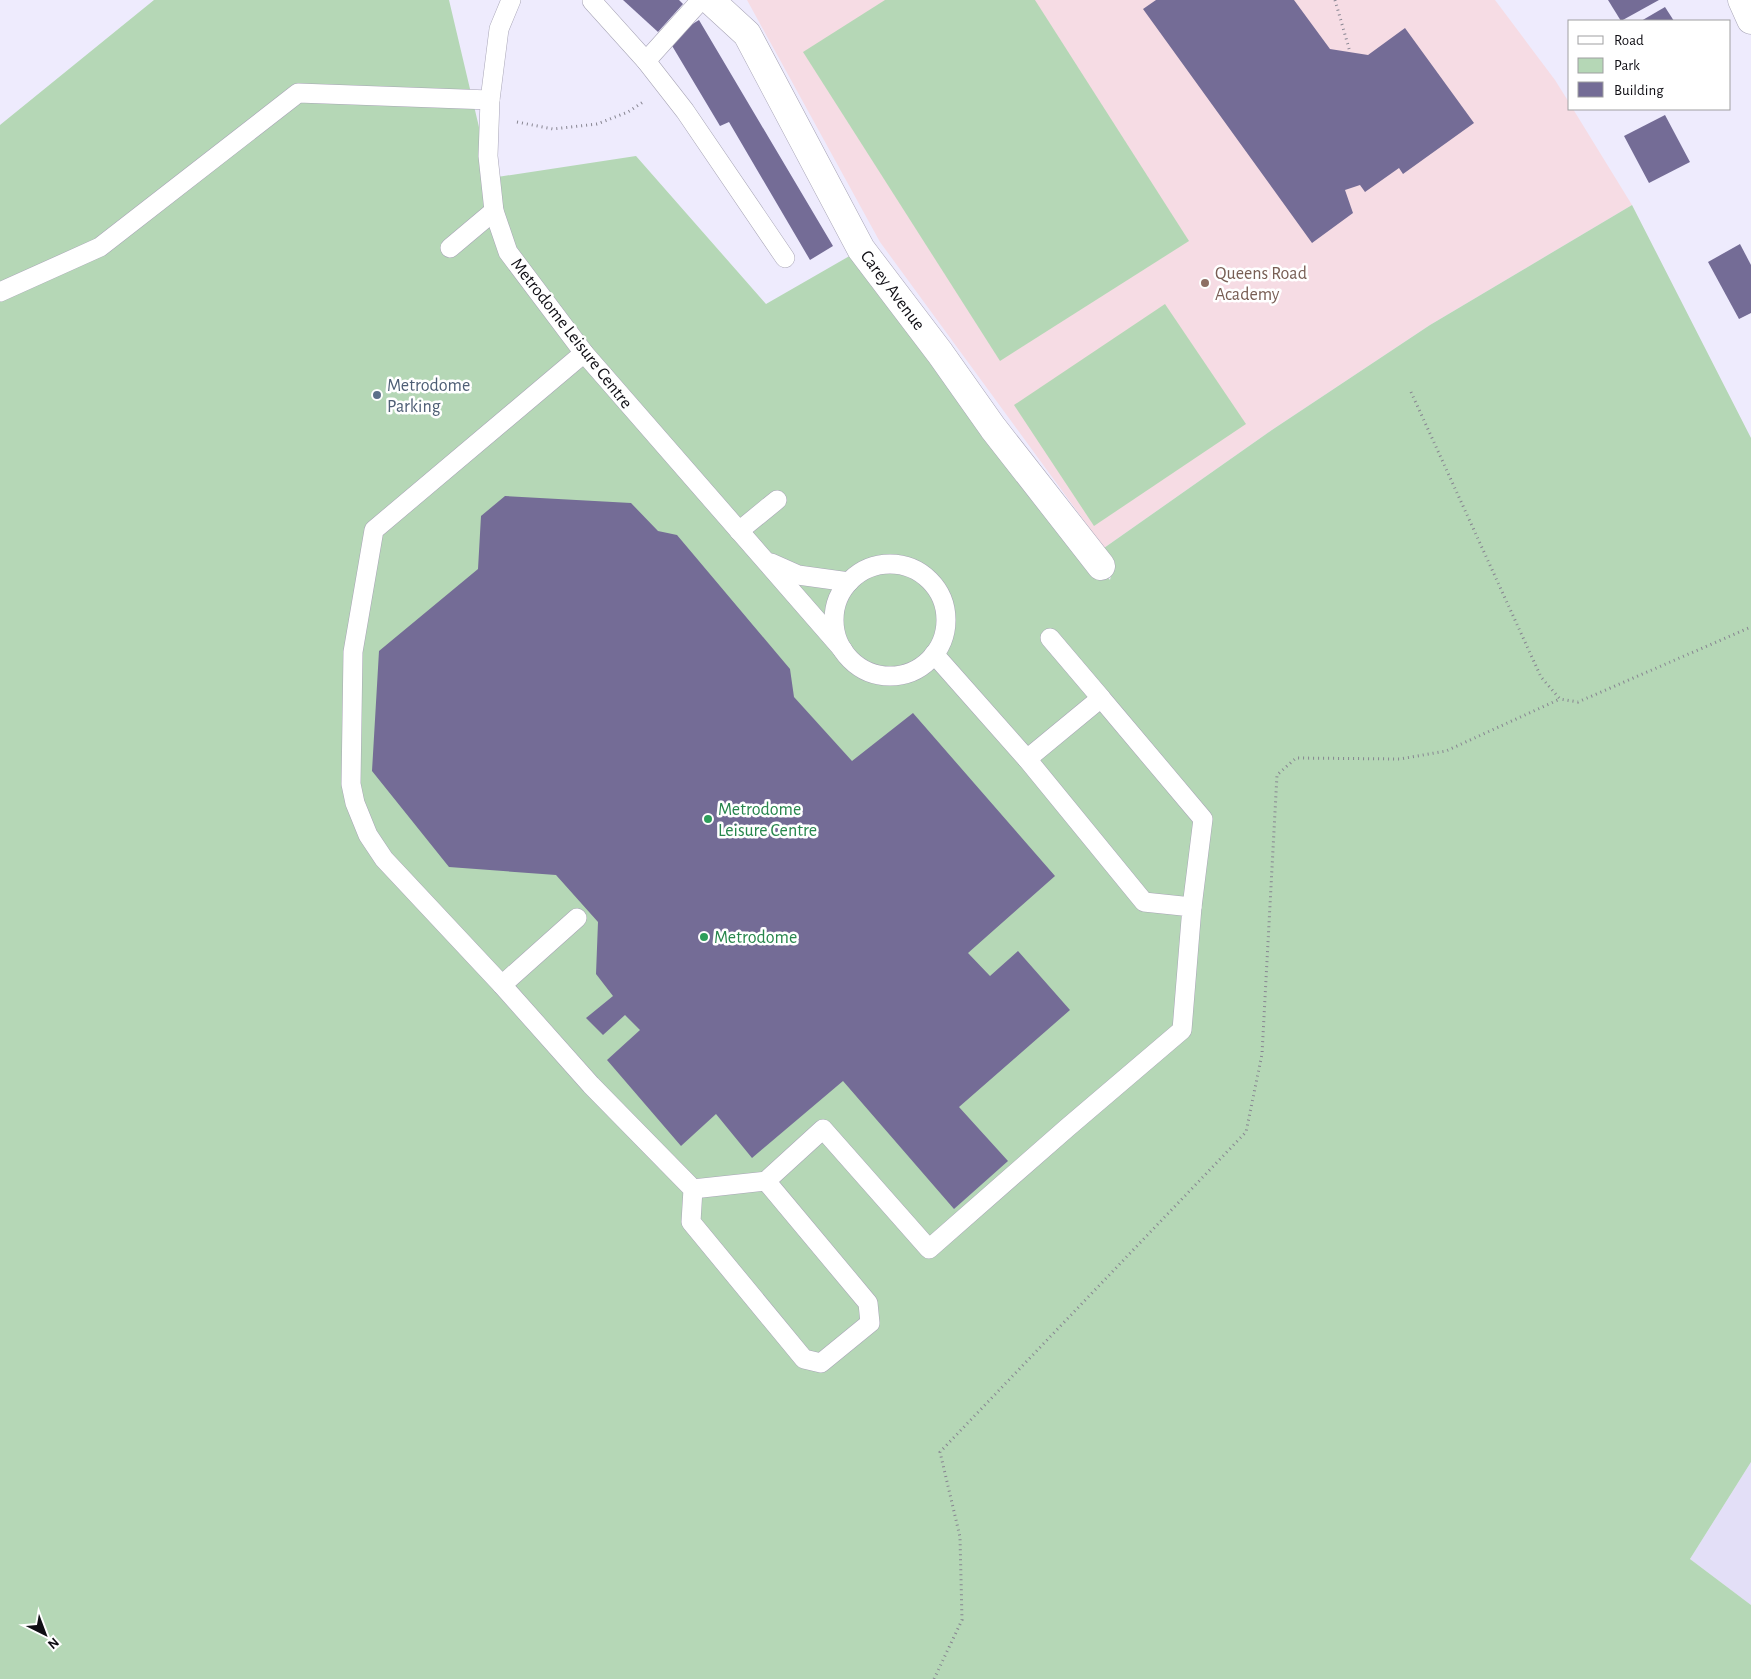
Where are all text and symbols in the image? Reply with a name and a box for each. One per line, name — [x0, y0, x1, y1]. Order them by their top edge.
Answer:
legend — [1568, 20, 1731, 110]
text: Road — [1614, 33, 1644, 48]
text: Park — [1614, 58, 1640, 73]
text: Building — [1614, 83, 1664, 98]
street label: Carey Avenue — [857, 247, 928, 334]
street label: Metrodome Leisure Centre — [507, 255, 635, 412]
place label: Queens Road Academy — [1215, 265, 1307, 304]
marker: Queens Road Academy — [1199, 277, 1211, 289]
place label: Metrodome Parking — [387, 377, 470, 416]
marker: Metrodome Parking — [371, 389, 383, 401]
place label: Metrodome Leisure Centre — [718, 801, 817, 840]
marker: Metrodome Leisure Centre — [702, 813, 714, 825]
place label: Metrodome — [714, 929, 797, 947]
marker: Metrodome — [698, 931, 710, 943]
north arrow — [20, 1609, 70, 1659]
text: N — [45, 1634, 61, 1651]

